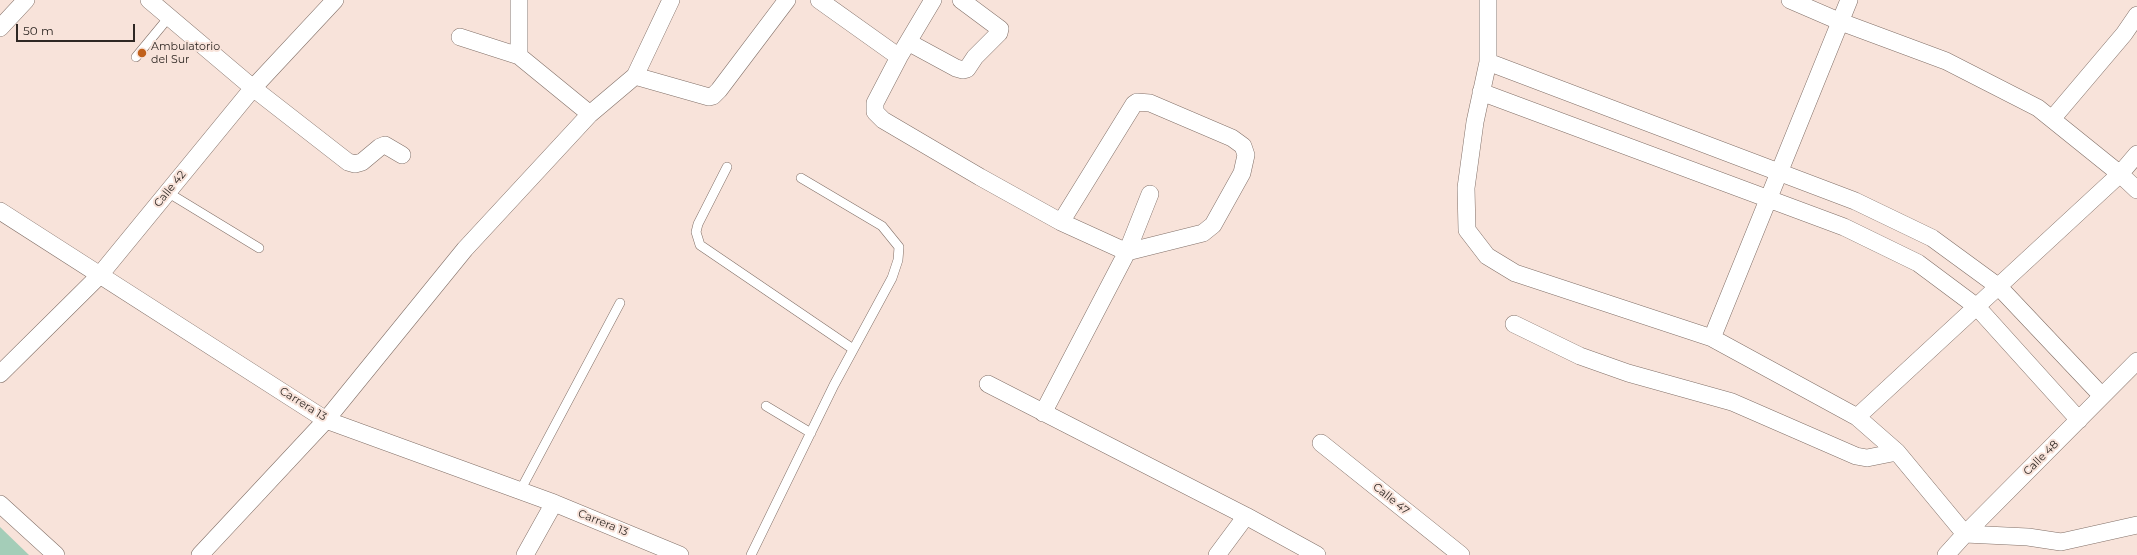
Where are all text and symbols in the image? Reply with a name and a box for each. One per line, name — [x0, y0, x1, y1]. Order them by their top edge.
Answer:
scale bar — [18, 16, 137, 42]
text: 50 m — [23, 23, 54, 38]
place label: Ambulatorio del Sur — [151, 40, 220, 66]
marker: Ambulatorio del Sur — [136, 47, 148, 59]
street label: Calle 42 — [151, 168, 189, 210]
street label: Carrera 13 — [277, 384, 329, 424]
street label: Calle 48 — [2021, 438, 2061, 478]
street label: Calle 47 — [1370, 480, 1412, 518]
street label: Carrera 13 — [576, 507, 630, 539]

